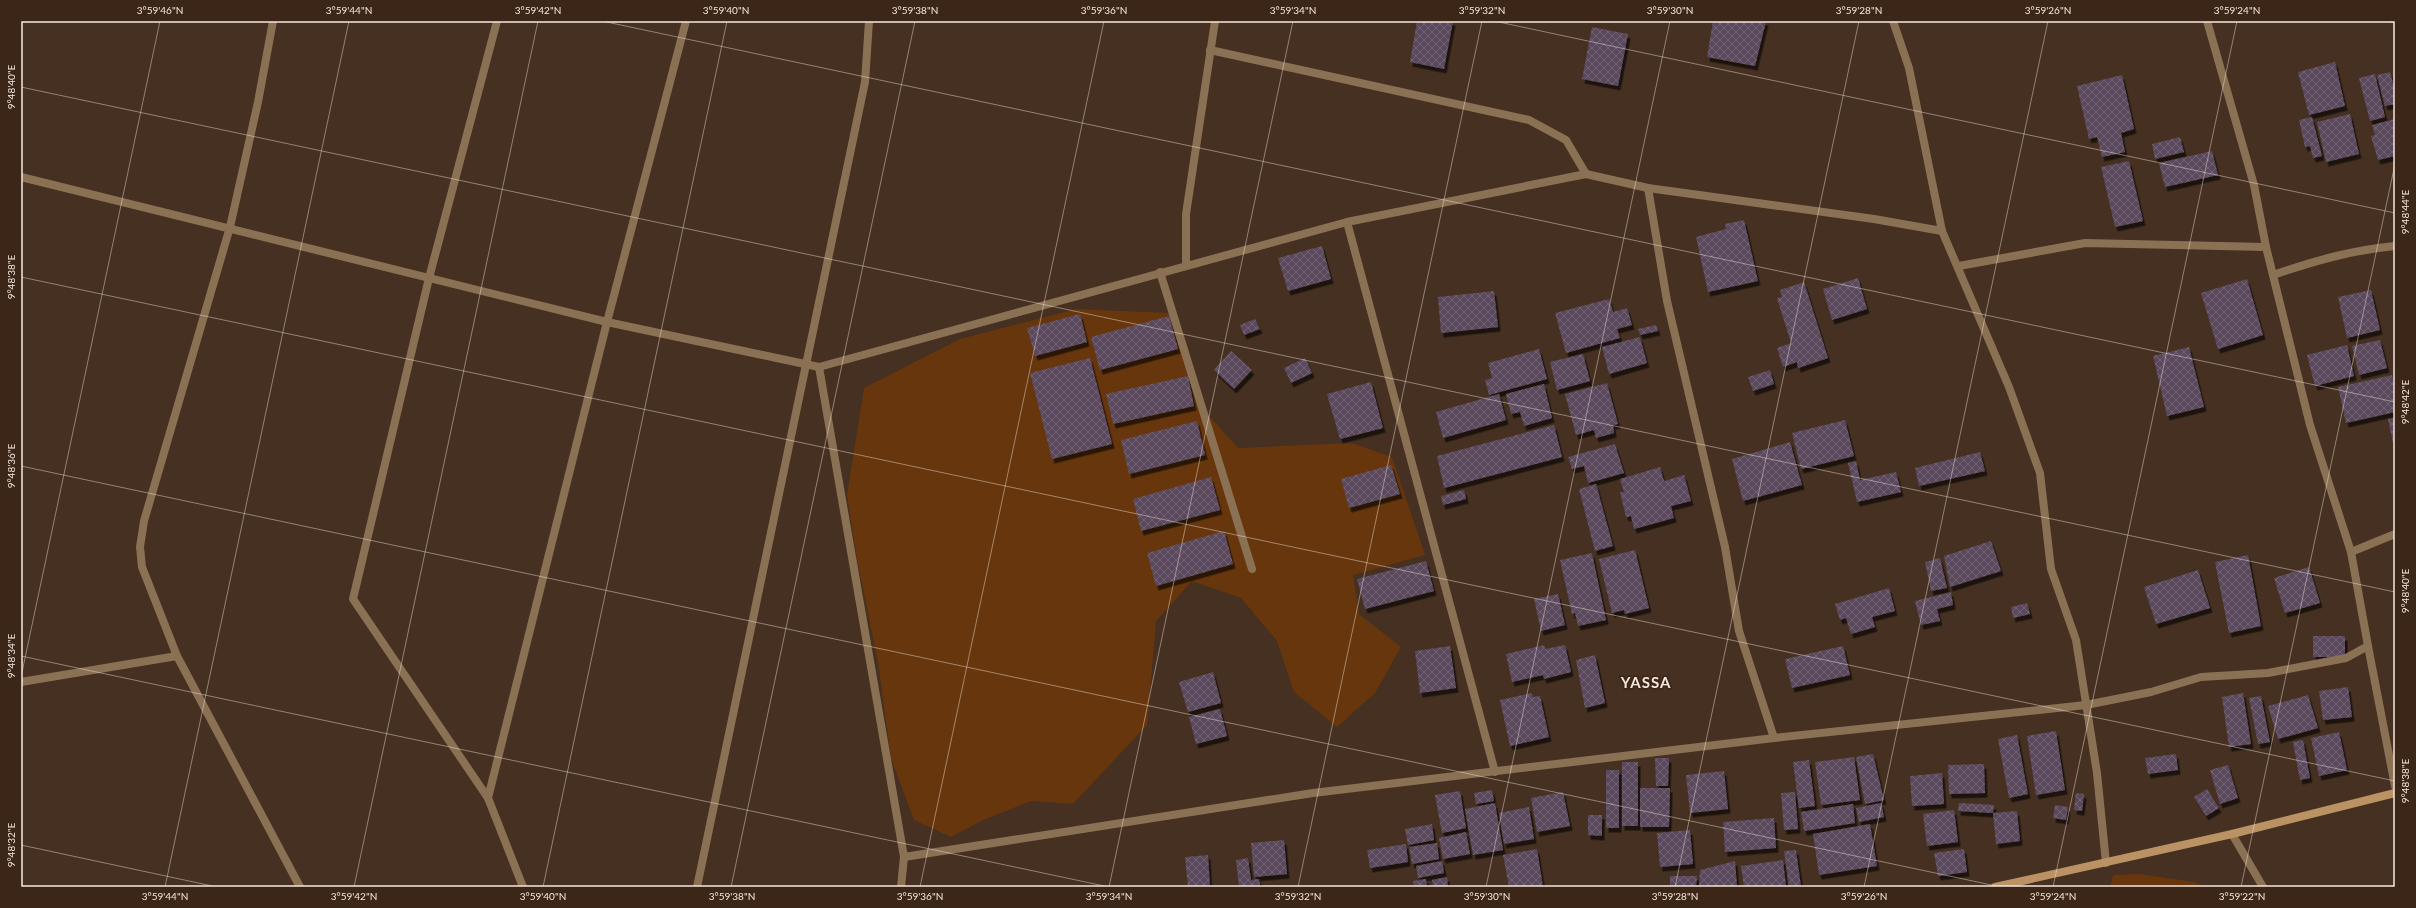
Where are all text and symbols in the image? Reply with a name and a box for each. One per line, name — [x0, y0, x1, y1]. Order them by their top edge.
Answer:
text: 3°59'46"N — [137, 4, 183, 16]
text: 3°59'44"N — [326, 4, 372, 16]
text: 3°59'42"N — [515, 4, 561, 16]
text: 3°59'40"N — [703, 4, 749, 16]
text: 3°59'38"N — [892, 4, 938, 16]
text: 3°59'36"N — [1081, 4, 1127, 16]
text: 3°59'34"N — [1270, 4, 1316, 16]
text: 3°59'32"N — [1459, 4, 1505, 16]
text: 3°59'30"N — [1647, 4, 1693, 16]
text: 3°59'28"N — [1836, 4, 1882, 16]
text: 3°59'26"N — [2025, 4, 2071, 16]
text: 3°59'24"N — [2214, 4, 2260, 16]
text: 9°48'40"E — [5, 64, 17, 109]
text: 9°48'44"E — [2399, 189, 2411, 234]
text: 9°48'38"E — [5, 254, 17, 299]
text: 9°48'42"E — [2399, 379, 2411, 424]
text: 9°48'36"E — [5, 443, 17, 488]
text: 9°48'40"E — [2399, 568, 2411, 613]
text: 9°48'34"E — [5, 633, 17, 678]
district label: YASSA — [1620, 673, 1671, 691]
text: 9°48'38"E — [2399, 758, 2411, 803]
text: 9°48'32"E — [5, 822, 17, 867]
text: 3°59'44"N — [142, 890, 188, 902]
text: 3°59'42"N — [331, 890, 377, 902]
text: 3°59'40"N — [520, 890, 566, 902]
text: 3°59'38"N — [709, 890, 755, 902]
text: 3°59'36"N — [897, 890, 943, 902]
text: 3°59'34"N — [1086, 890, 1132, 902]
text: 3°59'32"N — [1275, 890, 1321, 902]
text: 3°59'30"N — [1464, 890, 1510, 902]
text: 3°59'28"N — [1652, 890, 1698, 902]
text: 3°59'26"N — [1841, 890, 1887, 902]
text: 3°59'24"N — [2030, 890, 2076, 902]
text: 3°59'22"N — [2219, 890, 2265, 902]

